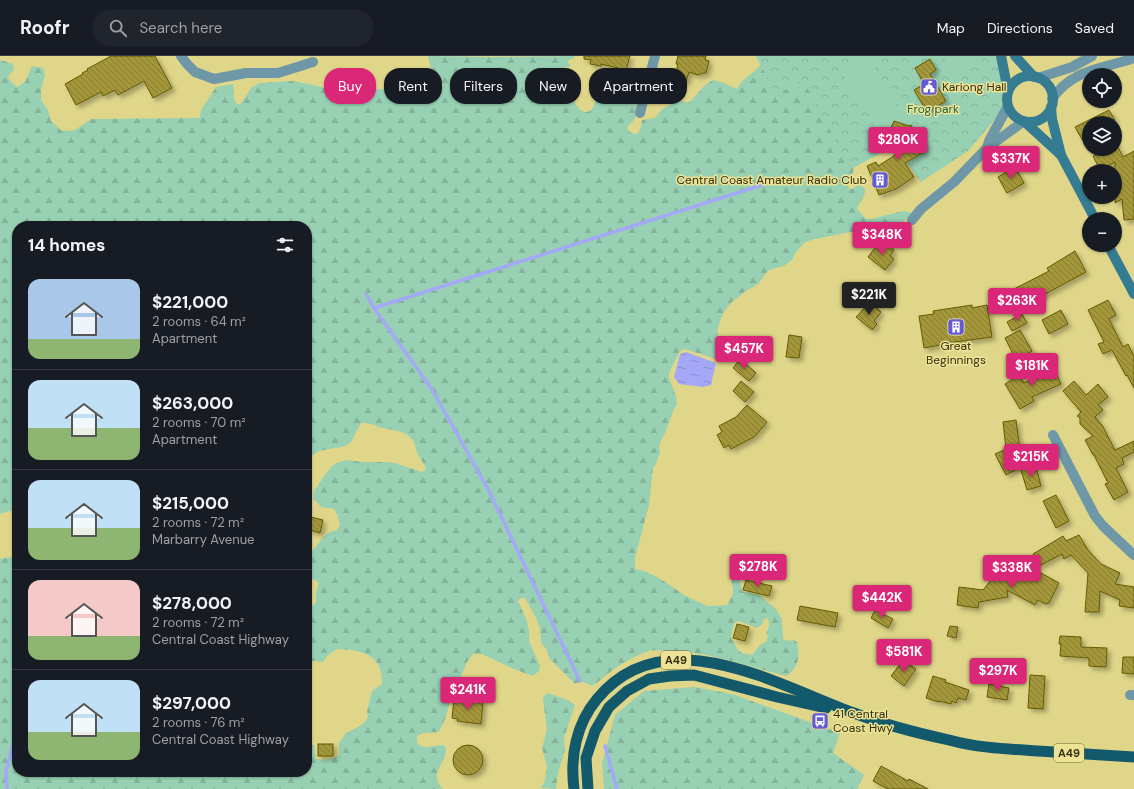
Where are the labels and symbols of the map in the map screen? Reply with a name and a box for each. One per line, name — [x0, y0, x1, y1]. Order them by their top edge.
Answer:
public building icon: Kariong Hall — [919, 77, 939, 97]
place label: Kariong Hall — [942, 79, 1007, 95]
park label: Frog park — [907, 101, 959, 117]
pin: $280K — [870, 127, 926, 161]
pin: $337K — [983, 146, 1039, 180]
building icon: Central Coast Amateur Radio Club — [870, 170, 890, 190]
place label: Central Coast Amateur Radio Club — [676, 172, 867, 188]
pin: $348K — [854, 222, 910, 256]
pin: $221K — [841, 282, 897, 316]
pin: $263K — [989, 288, 1045, 322]
building icon: Great Beginnings — [946, 317, 966, 337]
pin: $457K — [716, 336, 772, 370]
place label: Great Beginnings — [926, 338, 986, 368]
pin: $181K — [1004, 353, 1060, 387]
pin: $215K — [1003, 444, 1059, 478]
pin: $278K — [730, 554, 786, 588]
pin: $338K — [984, 555, 1040, 589]
pin: $442K — [854, 585, 910, 619]
pin: $581K — [876, 639, 932, 673]
road number: A49 — [661, 651, 691, 669]
pin: $297K — [970, 658, 1026, 692]
pin: $241K — [440, 677, 496, 711]
place label: 41 Central Coast Hwy — [833, 706, 893, 736]
bus stop icon: 41 Central Coast Hwy — [810, 711, 830, 731]
road number: A49 — [1054, 744, 1084, 762]

